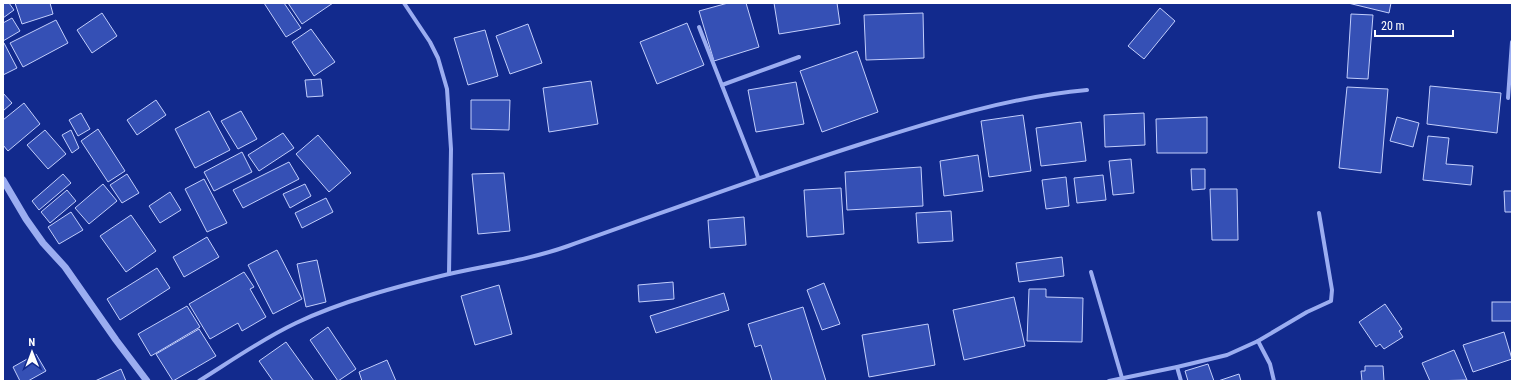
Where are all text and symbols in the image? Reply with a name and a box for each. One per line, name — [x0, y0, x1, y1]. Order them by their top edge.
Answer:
scale bar — [1375, 12, 1453, 38]
text: 20 m — [1381, 19, 1405, 33]
north arrow — [12, 332, 52, 372]
text: N — [28, 336, 36, 349]

